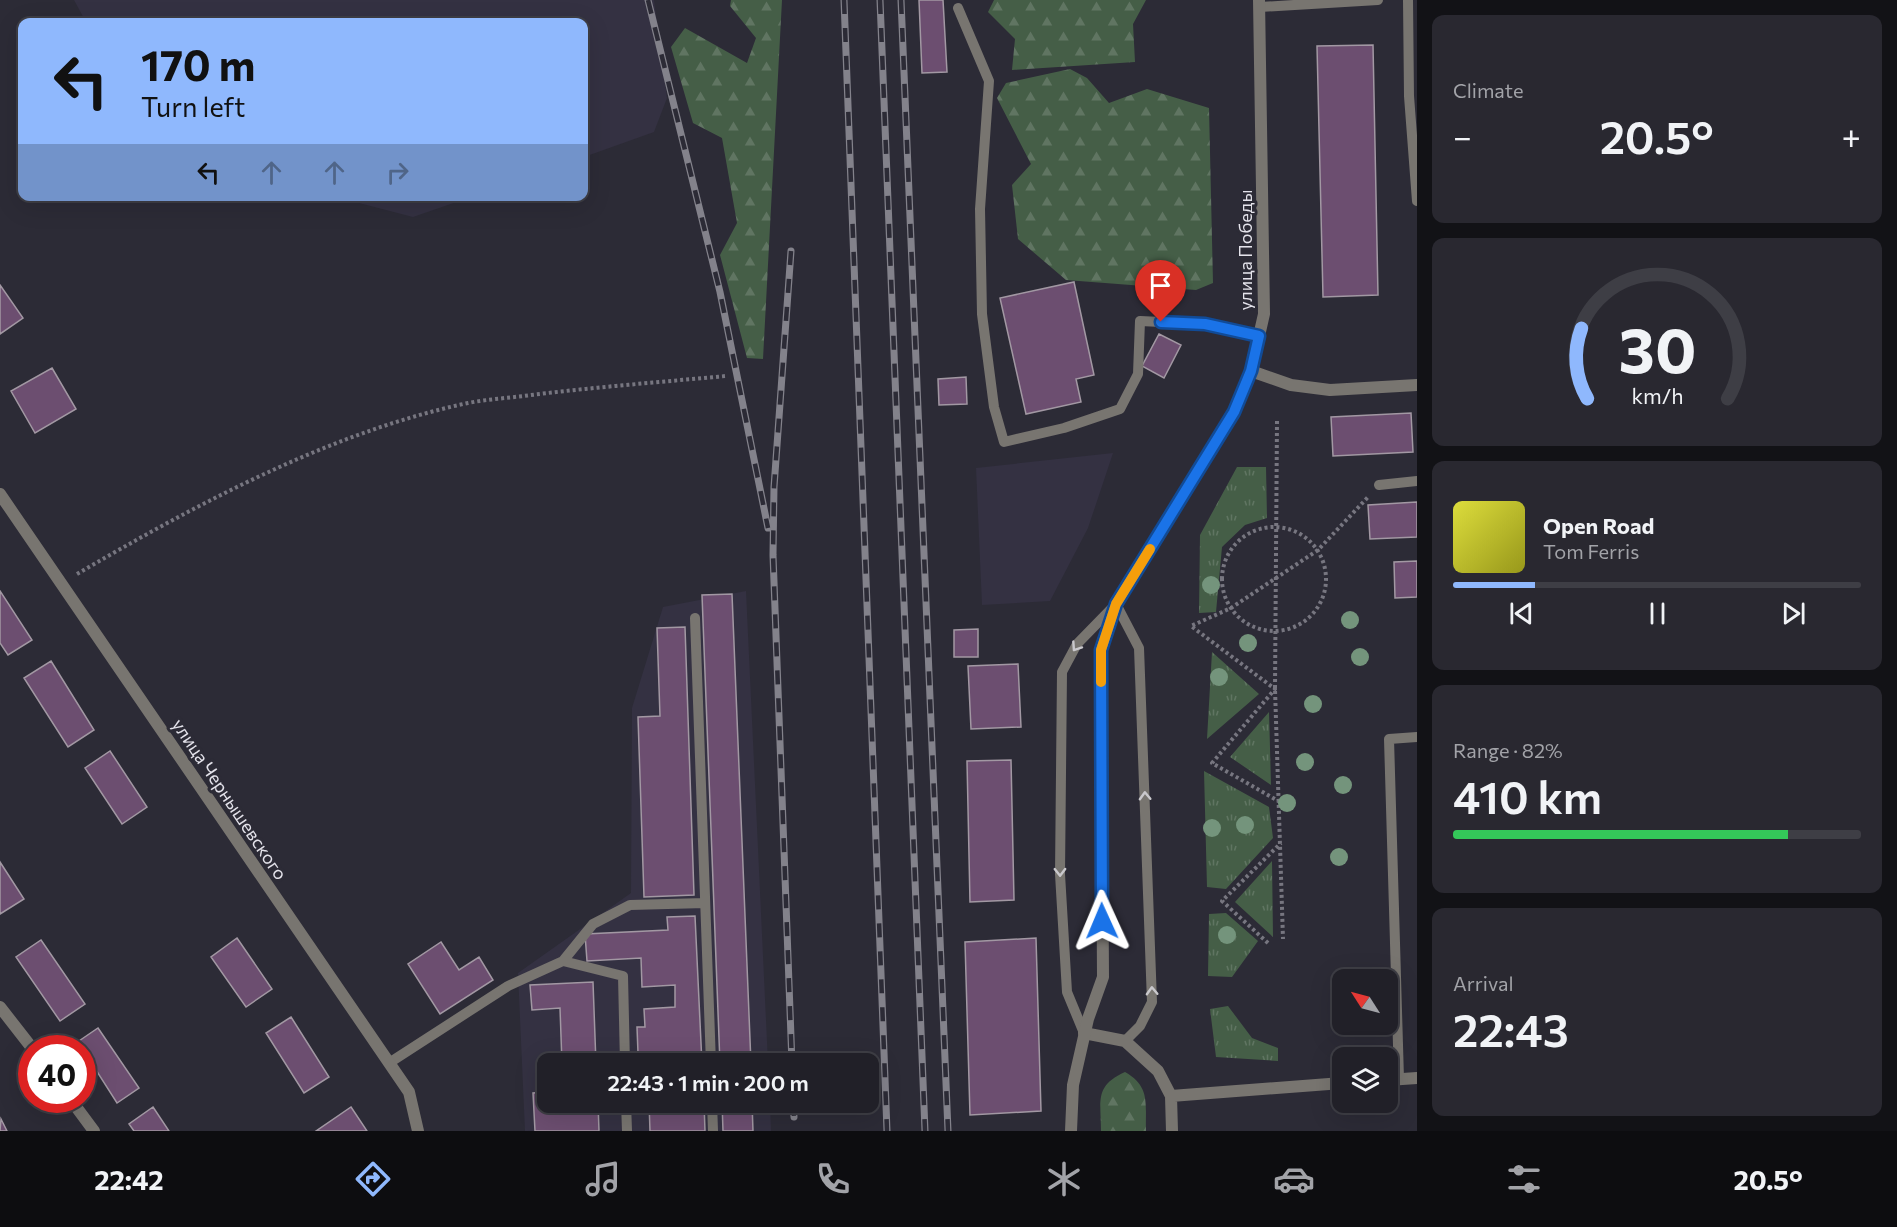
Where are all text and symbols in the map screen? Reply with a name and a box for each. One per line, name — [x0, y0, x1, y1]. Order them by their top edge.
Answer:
text: 170 m — [141, 38, 255, 90]
icon: left — [42, 42, 120, 120]
text: Climate — [1453, 78, 1523, 102]
text: Turn left — [141, 90, 245, 123]
text: 20.5° — [1600, 108, 1714, 163]
text: − — [1453, 115, 1472, 156]
text: + — [1842, 115, 1861, 156]
icon: left — [192, 156, 225, 189]
icon: ahead — [255, 156, 288, 189]
icon: ahead — [318, 156, 351, 189]
icon: right — [381, 156, 414, 189]
street label: улица Победы — [1234, 190, 1256, 310]
pin — [1135, 260, 1186, 322]
icon: arrive — [1144, 269, 1177, 302]
text: 30 — [1618, 310, 1696, 386]
text: km/h — [1631, 383, 1683, 409]
text: Open Road — [1543, 512, 1654, 539]
text: Tom Ferris — [1543, 539, 1639, 563]
icon: previous — [1505, 597, 1538, 630]
icon: pause — [1641, 597, 1674, 630]
icon: next — [1777, 597, 1810, 630]
one-way arrow — [1073, 640, 1084, 651]
street label: улица Чернышевского — [168, 714, 292, 884]
text: Range · 82% — [1453, 738, 1563, 762]
text: 410 km — [1453, 768, 1602, 823]
one-way arrow — [1138, 792, 1151, 801]
one-way arrow — [1054, 867, 1066, 876]
position arrow — [1070, 889, 1134, 953]
north arrow — [1332, 969, 1398, 1035]
map controls — [1332, 969, 1398, 1113]
text: Arrival — [1453, 971, 1514, 995]
one-way arrow — [1146, 987, 1158, 996]
text: 22:43 — [1453, 1001, 1569, 1056]
speed limit sign: 40 — [18, 1035, 96, 1113]
button: layers — [1332, 1047, 1398, 1113]
text: 22:43 · 1 min · 200 m — [607, 1069, 809, 1096]
icon: directions — [352, 1158, 394, 1200]
icon: music — [582, 1158, 624, 1200]
icon: phone — [812, 1158, 854, 1200]
icon: climate — [1043, 1158, 1085, 1200]
icon: car — [1273, 1158, 1315, 1200]
icon: filters — [1503, 1158, 1545, 1200]
text: 22:42 — [94, 1163, 164, 1196]
text: 20.5° — [1733, 1163, 1803, 1196]

